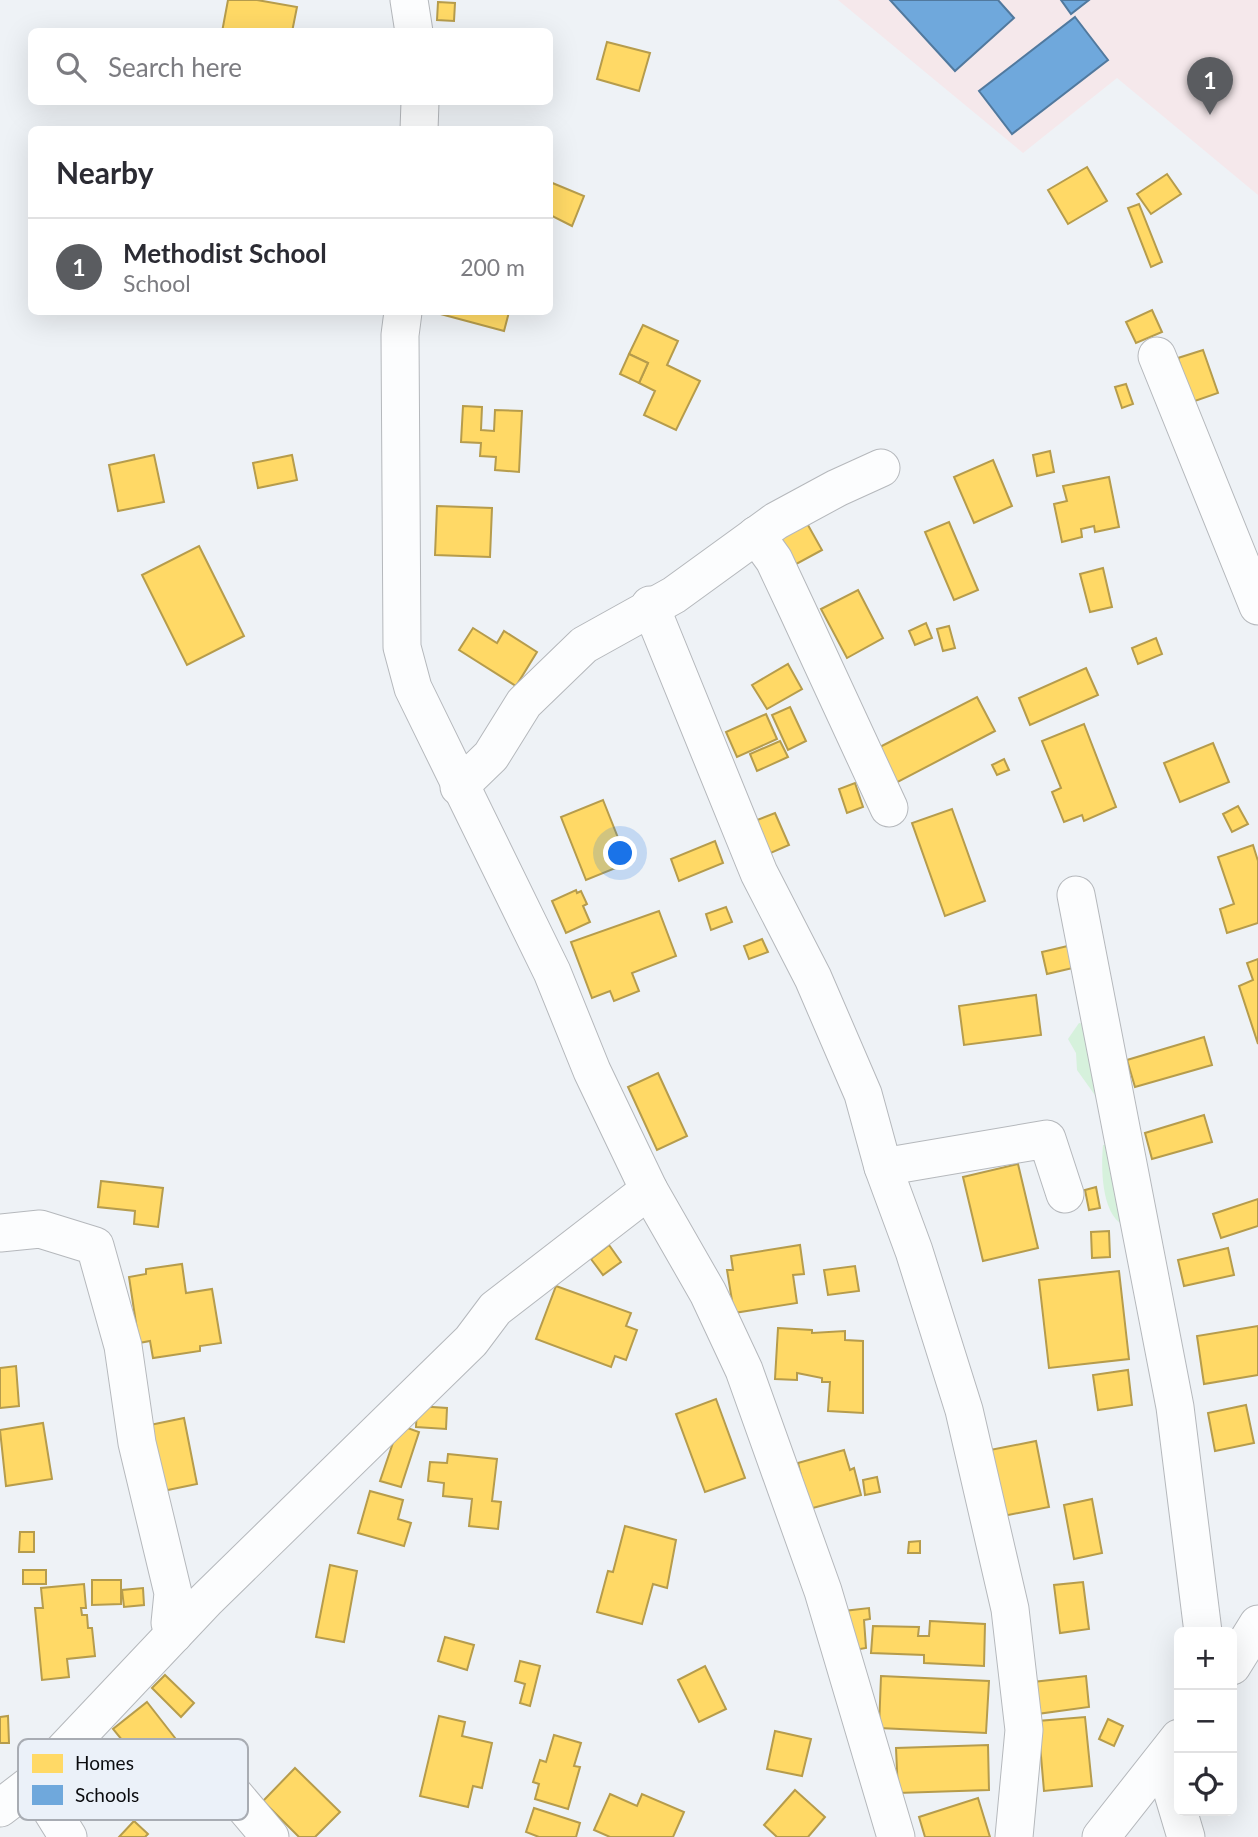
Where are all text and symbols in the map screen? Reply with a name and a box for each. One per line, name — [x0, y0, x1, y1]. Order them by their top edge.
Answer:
search box — [28, 28, 553, 105]
icon: search — [52, 48, 90, 86]
text: Search here — [108, 51, 242, 83]
pin: 1 — [1187, 57, 1233, 115]
text: Nearby — [56, 154, 154, 190]
text: Methodist School — [123, 237, 327, 269]
text: 1 — [72, 253, 86, 281]
text: 200 m — [460, 253, 525, 281]
text: School — [123, 269, 191, 297]
your location — [603, 836, 637, 870]
map controls — [1174, 1627, 1237, 1816]
button: + — [1174, 1627, 1237, 1690]
button: − — [1174, 1690, 1237, 1753]
legend — [18, 1739, 248, 1820]
text: Homes — [75, 1751, 134, 1774]
button: locate — [1174, 1753, 1237, 1816]
text: Schools — [75, 1783, 139, 1806]

